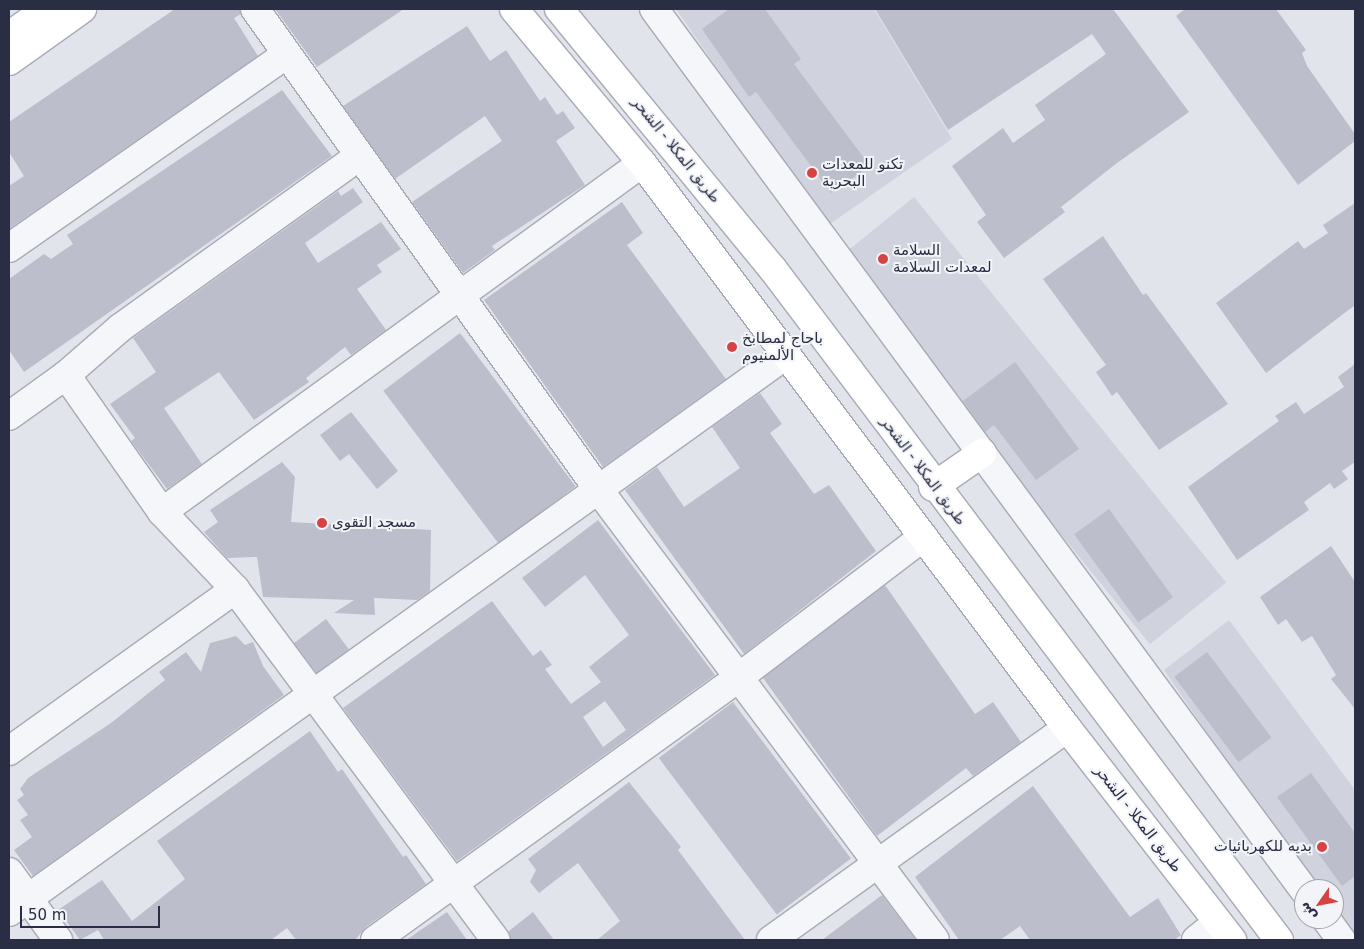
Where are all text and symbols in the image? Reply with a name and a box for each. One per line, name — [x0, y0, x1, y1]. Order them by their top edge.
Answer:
street label: طريق المكلا - الشحر — [628, 93, 724, 207]
place label: تكنو للمعدات البحرية — [822, 155, 903, 190]
marker: تكنو للمعدات البحرية — [806, 167, 818, 179]
place label: السلامة لمعدات السلامة — [893, 241, 992, 276]
marker: السلامة لمعدات السلامة — [877, 253, 889, 265]
place label: باحاج لمطابخ الألمنيوم — [742, 329, 823, 364]
marker: باحاج لمطابخ الألمنيوم — [726, 341, 738, 353]
street label: طريق المكلا - الشحر — [876, 413, 970, 529]
place label: مسجد التقوى — [332, 514, 416, 532]
marker: مسجد التقوى — [316, 517, 328, 529]
street label: طريق المكلا - الشحر — [1090, 762, 1186, 876]
place label: بديه للكهربائيات — [1214, 838, 1312, 856]
marker: بديه للكهربائيات — [1316, 841, 1328, 853]
north arrow — [1294, 879, 1344, 929]
scale bar — [22, 896, 162, 928]
text: ش — [1295, 899, 1319, 924]
text: 50 m — [28, 906, 66, 924]

